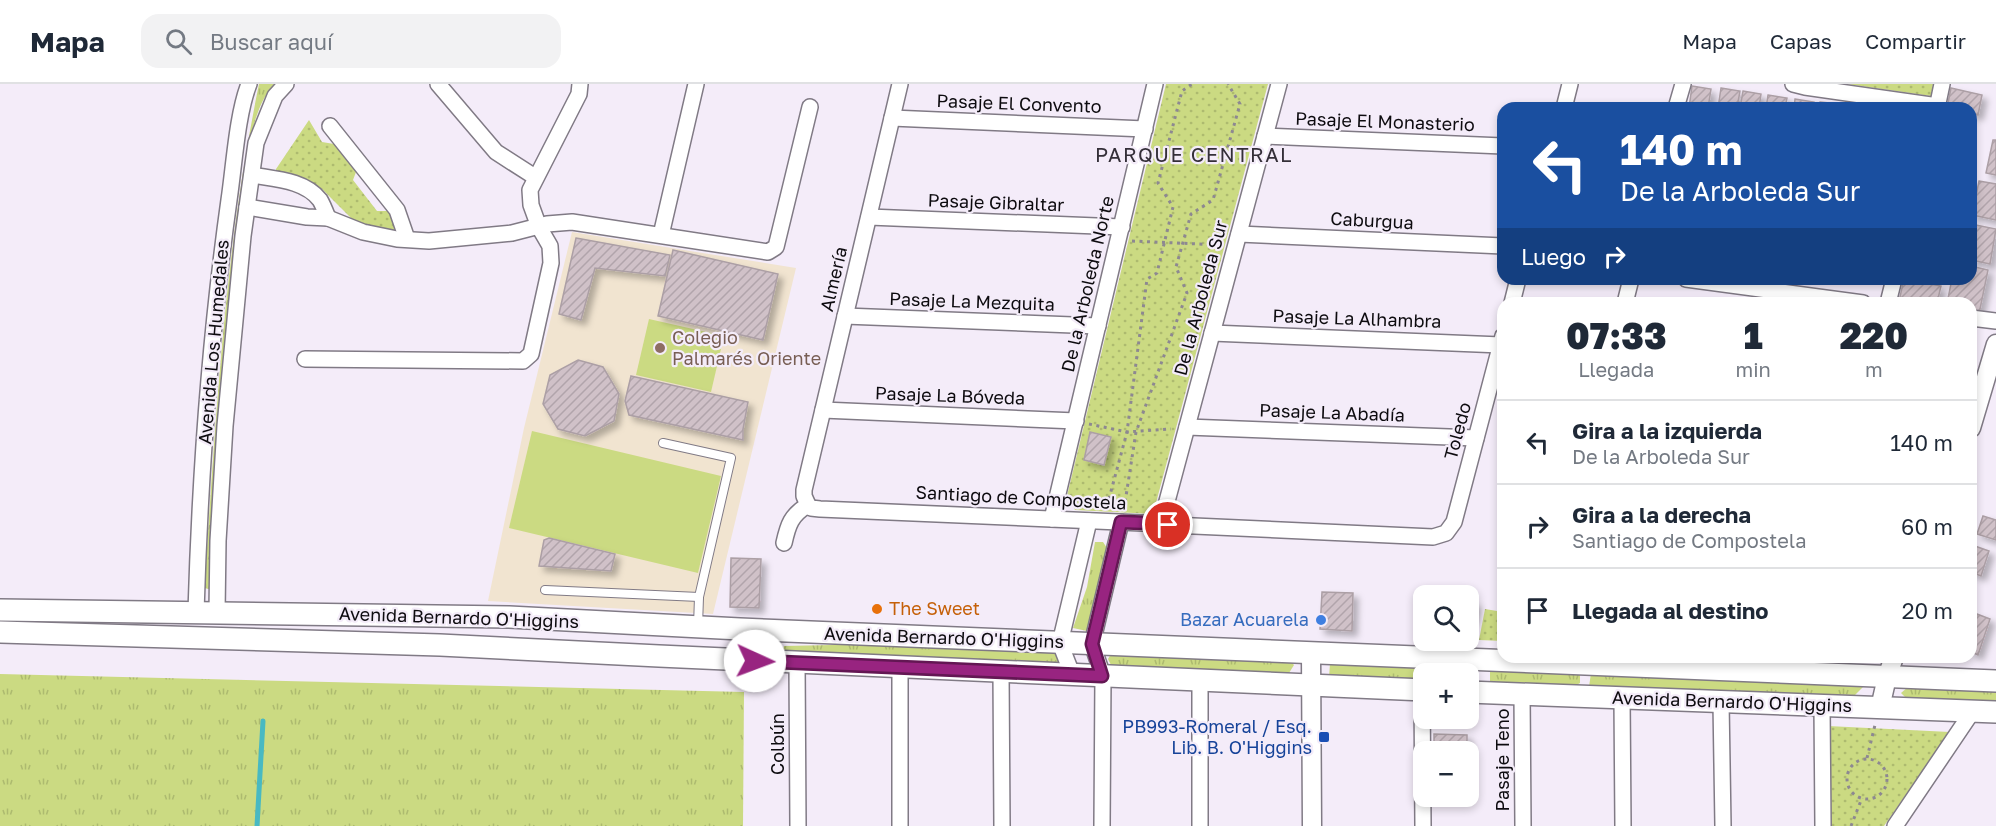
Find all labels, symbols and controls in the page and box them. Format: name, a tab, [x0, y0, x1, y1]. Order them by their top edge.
search box	[141, 14, 561, 68]
text: Mapa	[30, 25, 105, 58]
icon: search	[162, 25, 195, 58]
text: Buscar aquí	[210, 28, 333, 55]
text: Mapa	[1682, 28, 1737, 54]
text: Capas	[1770, 28, 1832, 54]
text: Compartir	[1865, 28, 1966, 54]
street label: Pasaje El Convento	[936, 89, 1102, 117]
street label: Pasaje El Monasterio	[1295, 107, 1475, 135]
text: 140 m	[1620, 124, 1742, 174]
icon: left	[1521, 126, 1599, 204]
district label: PARQUE CENTRAL	[1095, 142, 1293, 166]
text: De la Arboleda Sur	[1620, 175, 1860, 207]
street label: Pasaje Gibraltar	[927, 189, 1065, 215]
street label: De la Arboleda Norte	[1056, 194, 1118, 374]
street label: Caburgua	[1330, 207, 1414, 233]
street label: De la Arboleda Sur	[1169, 218, 1231, 378]
street label: Avenida Los Humedales	[193, 239, 233, 445]
icon: right	[1598, 240, 1631, 273]
text: Luego	[1521, 243, 1586, 270]
street label: Almería	[815, 244, 851, 313]
street label: Pasaje La Mezquita	[889, 287, 1055, 315]
street label: Pasaje La Alhambra	[1272, 304, 1442, 332]
text: 07:33	[1566, 314, 1667, 357]
text: 1	[1744, 314, 1763, 357]
text: 220	[1840, 314, 1908, 357]
place label: Colegio Palmarés Oriente	[672, 326, 821, 369]
marker: Colegio Palmarés Oriente	[653, 341, 667, 355]
text: Llegada	[1578, 357, 1654, 381]
text: min	[1735, 357, 1771, 381]
text: m	[1865, 357, 1883, 381]
street label: Pasaje La Bóveda	[875, 381, 1026, 409]
street label: Pasaje La Abadía	[1259, 398, 1405, 426]
street label: Toledo	[1439, 400, 1475, 462]
text: Gira a la izquierda	[1572, 417, 1762, 444]
icon: left	[1521, 426, 1554, 459]
text: 140 m	[1890, 429, 1953, 456]
text: De la Arboleda Sur	[1572, 444, 1750, 468]
street label: Santiago de Compostela	[915, 480, 1127, 514]
pin	[1142, 499, 1193, 550]
text: Gira a la derecha	[1572, 501, 1751, 528]
icon: arrive	[1151, 508, 1184, 541]
icon: right	[1521, 510, 1554, 543]
text: 60 m	[1901, 513, 1953, 540]
text: Santiago de Compostela	[1572, 528, 1807, 552]
map controls	[1413, 585, 1479, 807]
button: search	[1413, 585, 1479, 651]
icon: arrive	[1521, 594, 1554, 627]
place label: The Sweet	[889, 597, 980, 619]
text: Llegada al destino	[1572, 597, 1769, 624]
text: 20 m	[1902, 597, 1953, 624]
street label: Avenida Bernardo O'Higgins	[339, 602, 579, 632]
marker: The Sweet	[870, 602, 884, 616]
place label: Bazar Acuarela	[1180, 608, 1309, 630]
marker: Bazar Acuarela	[1314, 613, 1328, 627]
street label: Avenida Bernardo O'Higgins	[824, 622, 1064, 652]
position arrow	[723, 629, 787, 693]
button: +	[1413, 663, 1479, 729]
street label: Avenida Bernardo O'Higgins	[1612, 686, 1852, 716]
street label: Pasaje Teno	[1491, 708, 1513, 812]
street label: Colbún	[766, 713, 788, 775]
place label: PB993-Romeral / Esq. Lib. B. O'Higgins	[1122, 715, 1312, 758]
marker: PB993-Romeral / Esq. Lib. B. O'Higgins	[1317, 730, 1331, 744]
button: −	[1413, 741, 1479, 807]

